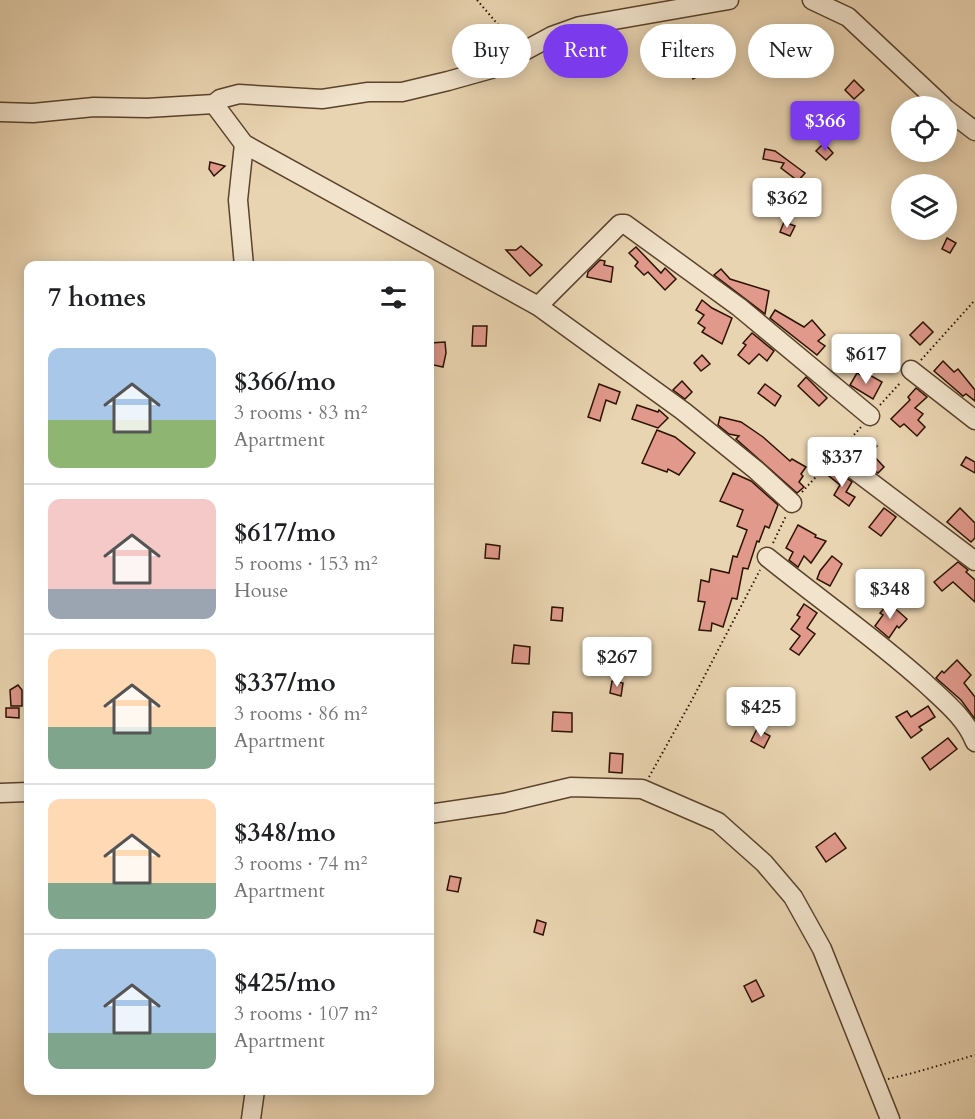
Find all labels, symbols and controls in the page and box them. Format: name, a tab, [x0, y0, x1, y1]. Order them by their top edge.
chip: Buy	[452, 24, 531, 78]
chip: Rent	[543, 24, 628, 78]
chip: Filters	[640, 24, 736, 78]
chip: New	[748, 24, 834, 78]
map controls	[891, 96, 957, 240]
button: locate	[891, 96, 957, 162]
pin: $366	[789, 101, 861, 152]
text: $366	[805, 107, 845, 134]
button: layers	[891, 174, 957, 240]
pin: $362	[751, 178, 823, 229]
text: $362	[767, 184, 807, 211]
text: 7 homes	[48, 280, 146, 315]
icon: filters	[377, 281, 410, 314]
pin: $617	[830, 334, 902, 385]
text: $617	[846, 340, 886, 367]
text: $366/mo	[234, 364, 336, 399]
icon: home	[96, 372, 168, 444]
text: 3 rooms · 83 m²	[234, 399, 367, 426]
text: Apartment	[234, 426, 325, 453]
pin: $337	[806, 437, 878, 488]
text: $337	[822, 443, 862, 470]
text: $617/mo	[234, 515, 336, 550]
icon: home	[96, 523, 168, 595]
text: 5 rooms · 153 m²	[234, 550, 378, 577]
pin: $348	[854, 569, 926, 620]
text: $348	[870, 575, 910, 602]
text: House	[234, 577, 288, 604]
pin: $267	[581, 637, 653, 688]
text: $267	[597, 643, 637, 670]
text: $337/mo	[234, 665, 336, 700]
icon: home	[96, 673, 168, 745]
pin: $425	[725, 687, 797, 738]
text: $425	[741, 693, 781, 720]
text: 3 rooms · 86 m²	[234, 700, 367, 727]
text: Apartment	[234, 727, 325, 754]
text: $348/mo	[234, 815, 336, 850]
icon: home	[96, 823, 168, 895]
text: 3 rooms · 74 m²	[234, 850, 367, 877]
text: Apartment	[234, 877, 325, 904]
text: $425/mo	[234, 965, 336, 1000]
icon: home	[96, 973, 168, 1045]
text: 3 rooms · 107 m²	[234, 1000, 378, 1027]
text: Apartment	[234, 1027, 325, 1054]

